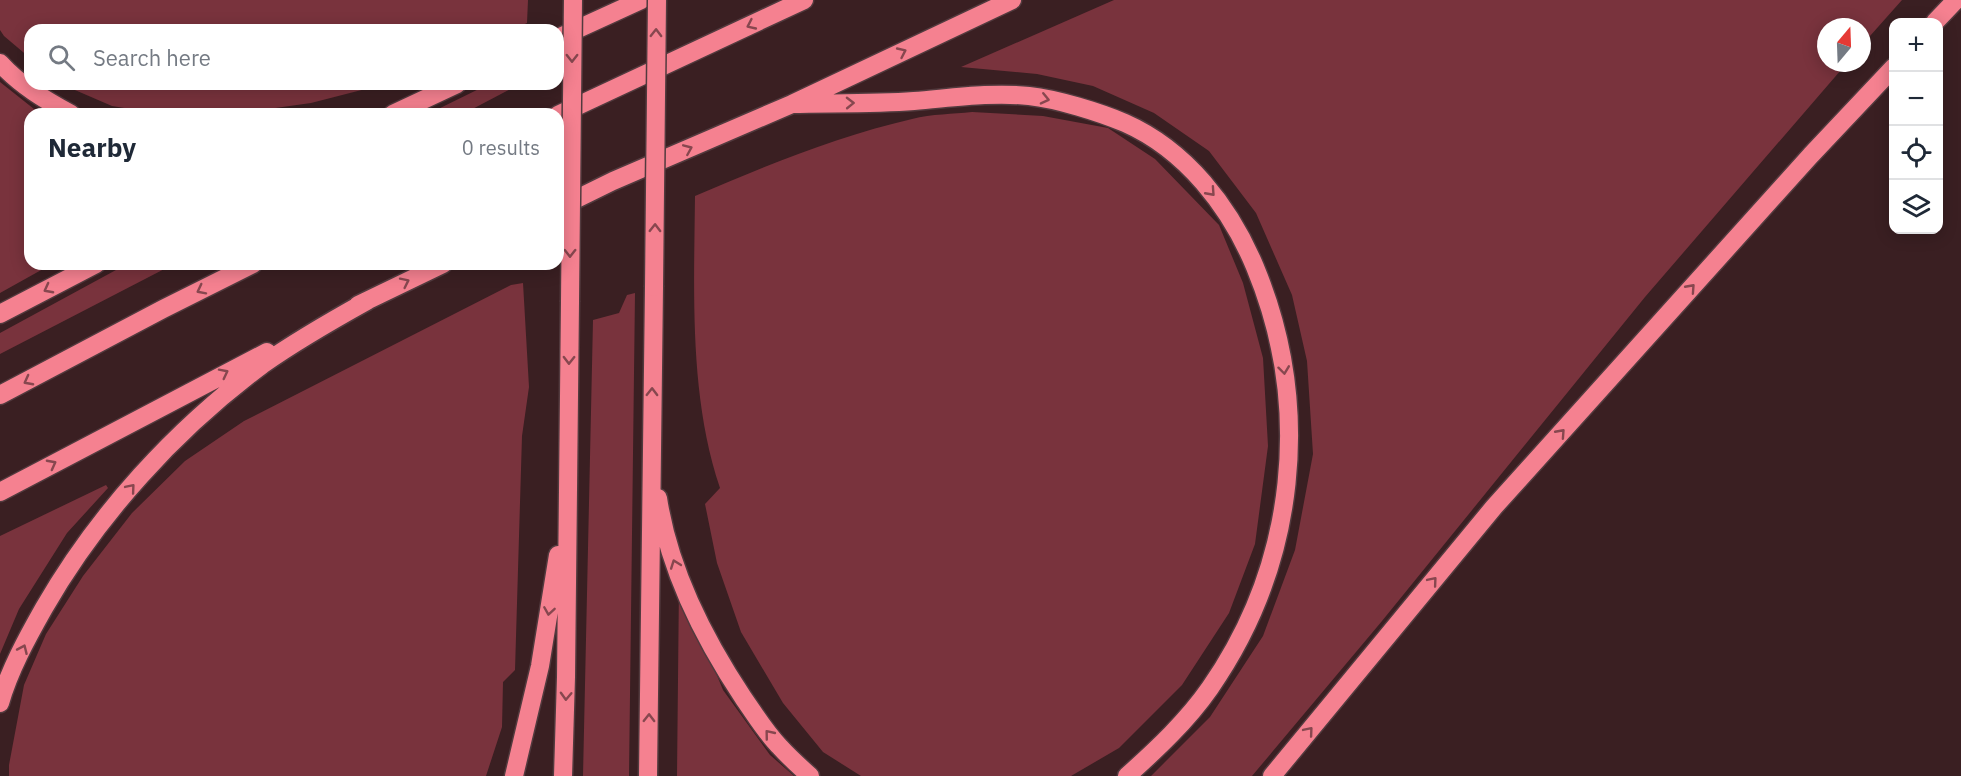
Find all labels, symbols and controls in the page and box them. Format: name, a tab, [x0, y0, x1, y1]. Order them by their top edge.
one-way arrow	[747, 17, 758, 29]
north arrow	[1817, 18, 1871, 72]
map controls	[1889, 18, 1943, 234]
button: +	[1889, 18, 1943, 72]
search box	[24, 24, 564, 90]
one-way arrow	[650, 29, 663, 38]
icon: search	[45, 41, 78, 74]
text: Search here	[93, 43, 211, 72]
one-way arrow	[895, 47, 906, 59]
one-way arrow	[566, 54, 578, 63]
button: −	[1889, 72, 1943, 126]
one-way arrow	[1040, 92, 1050, 105]
one-way arrow	[846, 96, 855, 109]
button: locate	[1889, 126, 1943, 180]
text: Nearby	[48, 130, 136, 164]
text: 0 results	[462, 134, 540, 161]
one-way arrow	[681, 144, 692, 156]
button: layers	[1889, 180, 1943, 234]
one-way arrow	[1204, 185, 1215, 195]
one-way arrow	[649, 224, 661, 233]
one-way arrow	[564, 249, 577, 258]
one-way arrow	[399, 278, 410, 290]
one-way arrow	[44, 282, 54, 293]
one-way arrow	[196, 283, 207, 294]
one-way arrow	[1684, 284, 1695, 295]
one-way arrow	[563, 356, 575, 365]
one-way arrow	[1277, 365, 1290, 375]
one-way arrow	[218, 369, 229, 381]
one-way arrow	[23, 373, 34, 385]
one-way arrow	[646, 388, 659, 397]
one-way arrow	[1554, 429, 1565, 440]
one-way arrow	[45, 460, 56, 471]
one-way arrow	[124, 484, 135, 495]
one-way arrow	[670, 560, 683, 570]
one-way arrow	[1426, 576, 1437, 587]
one-way arrow	[544, 606, 556, 616]
one-way arrow	[15, 645, 27, 656]
one-way arrow	[559, 692, 572, 701]
one-way arrow	[642, 713, 655, 722]
one-way arrow	[1302, 727, 1313, 738]
one-way arrow	[766, 730, 777, 741]

